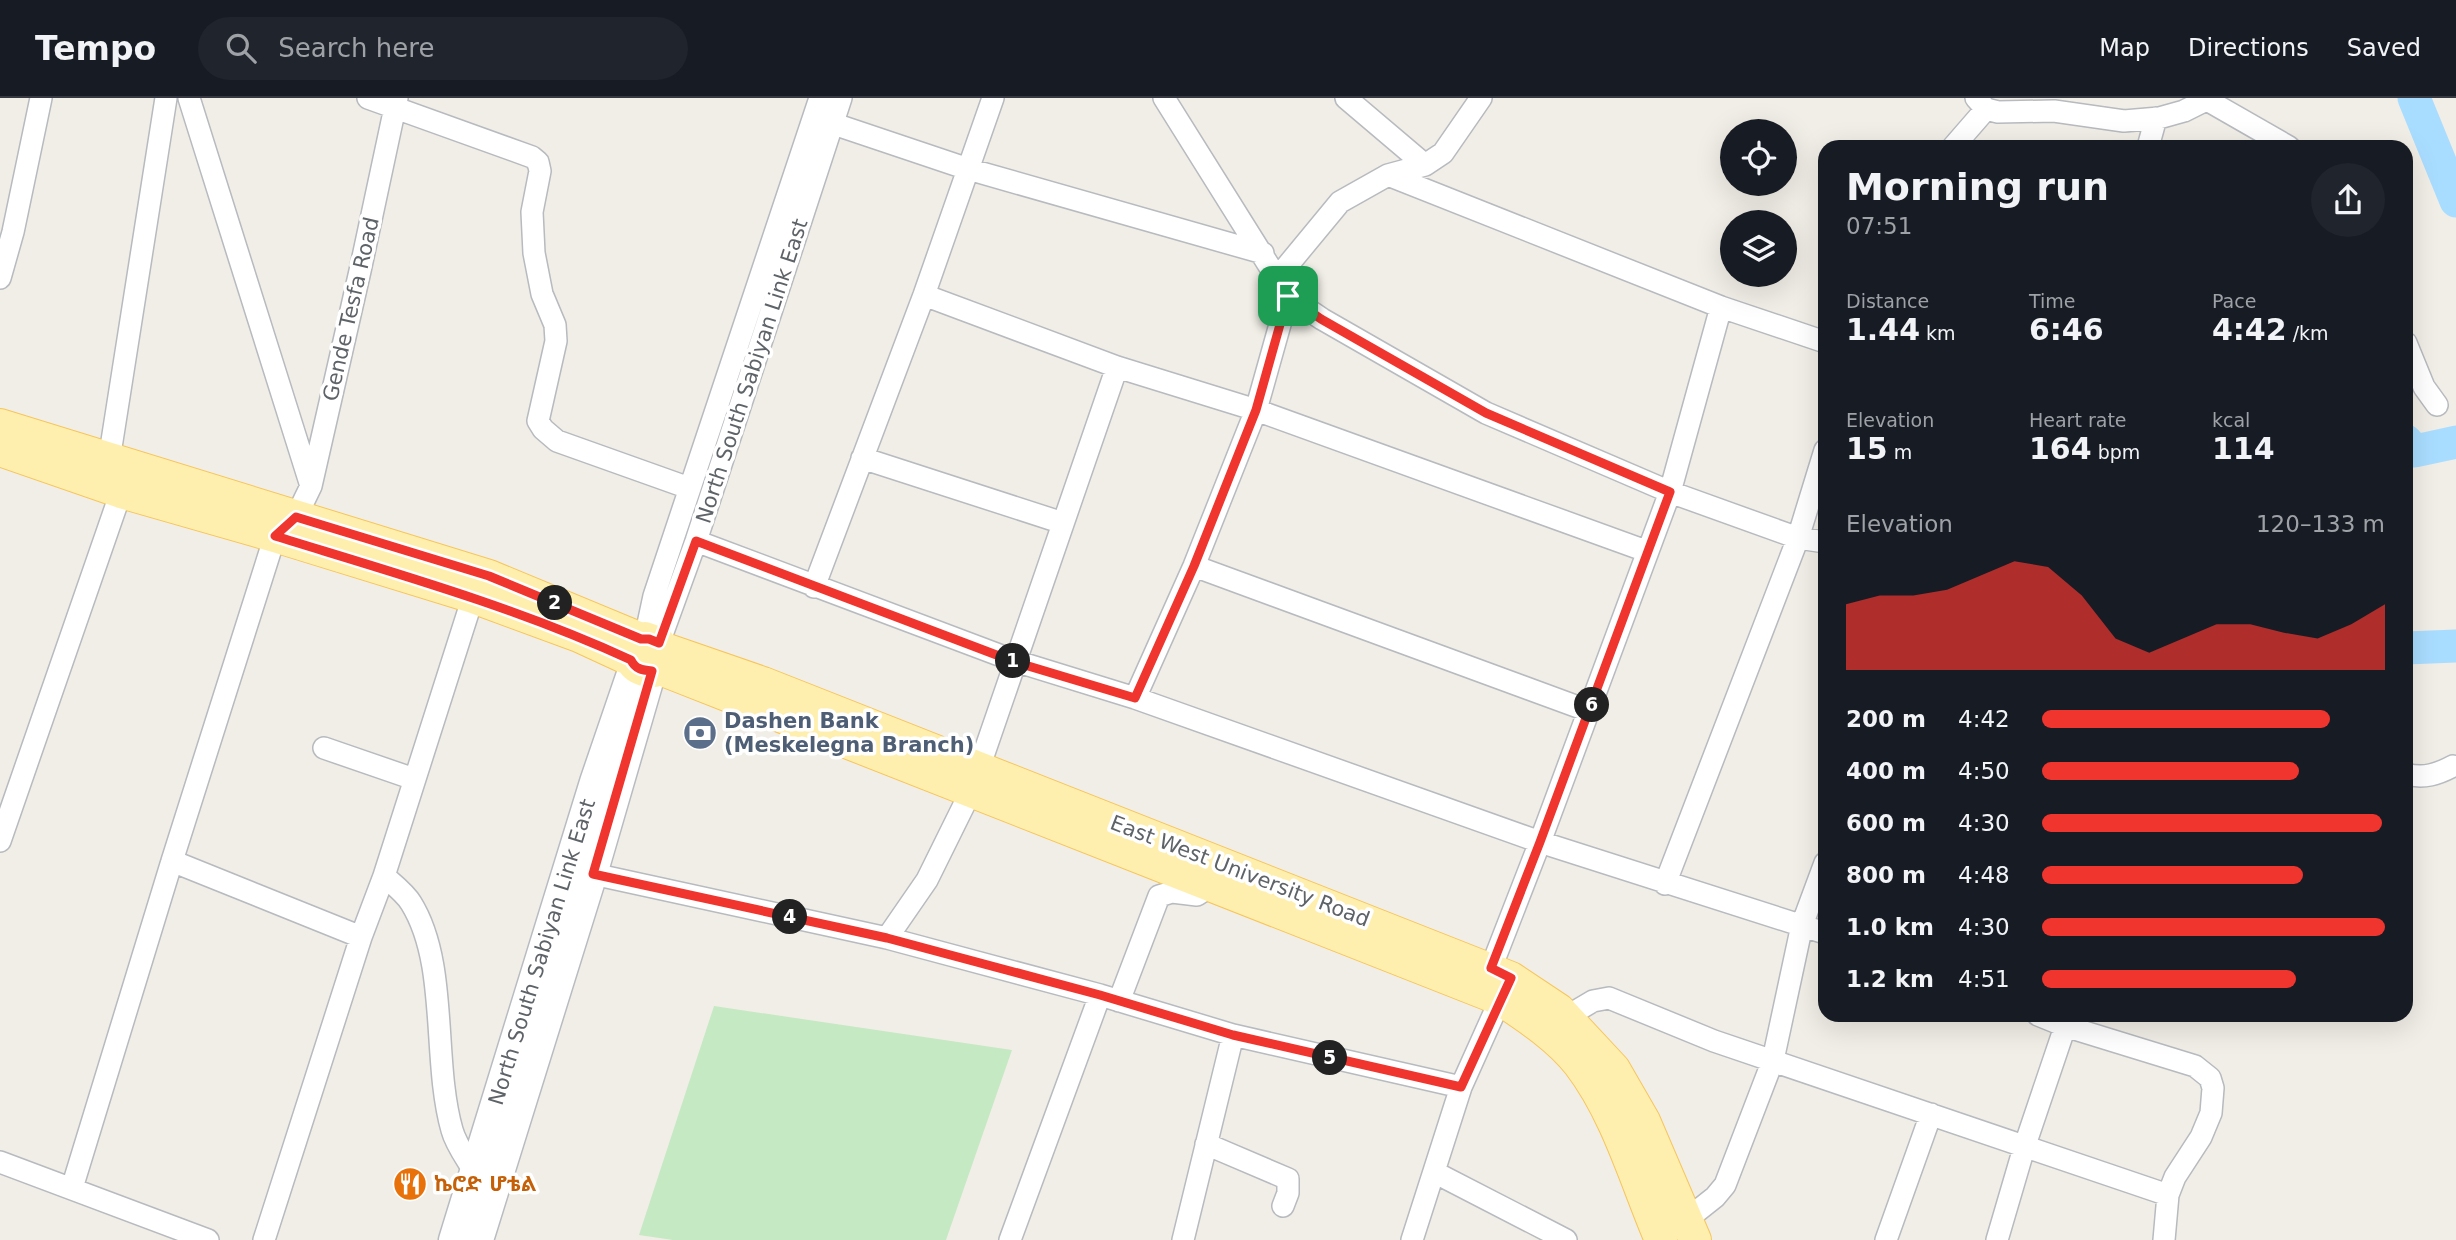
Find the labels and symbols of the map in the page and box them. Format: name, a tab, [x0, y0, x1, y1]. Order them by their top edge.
street label: Gende Tesfa Road	[318, 215, 384, 403]
street label: North South Sabiyan Link East	[691, 216, 813, 526]
pin	[1258, 266, 1318, 326]
pin: 2	[538, 586, 572, 620]
pin: 1	[996, 644, 1030, 678]
pin: 6	[1574, 688, 1610, 722]
place label: Dashen Bank (Meskelegna Branch)	[724, 709, 974, 757]
bank icon: Dashen Bank (Meskelegna Branch)	[681, 714, 719, 752]
street label: North South Sabiyan Link East	[484, 796, 600, 1108]
street label: East West University Road	[1107, 810, 1373, 932]
pin: 4	[772, 900, 808, 934]
pin: 5	[1312, 1040, 1348, 1076]
restaurant icon: ኬሮድ ሆቴል	[391, 1165, 429, 1203]
place label: ኬሮድ ሆቴል	[434, 1172, 537, 1196]

